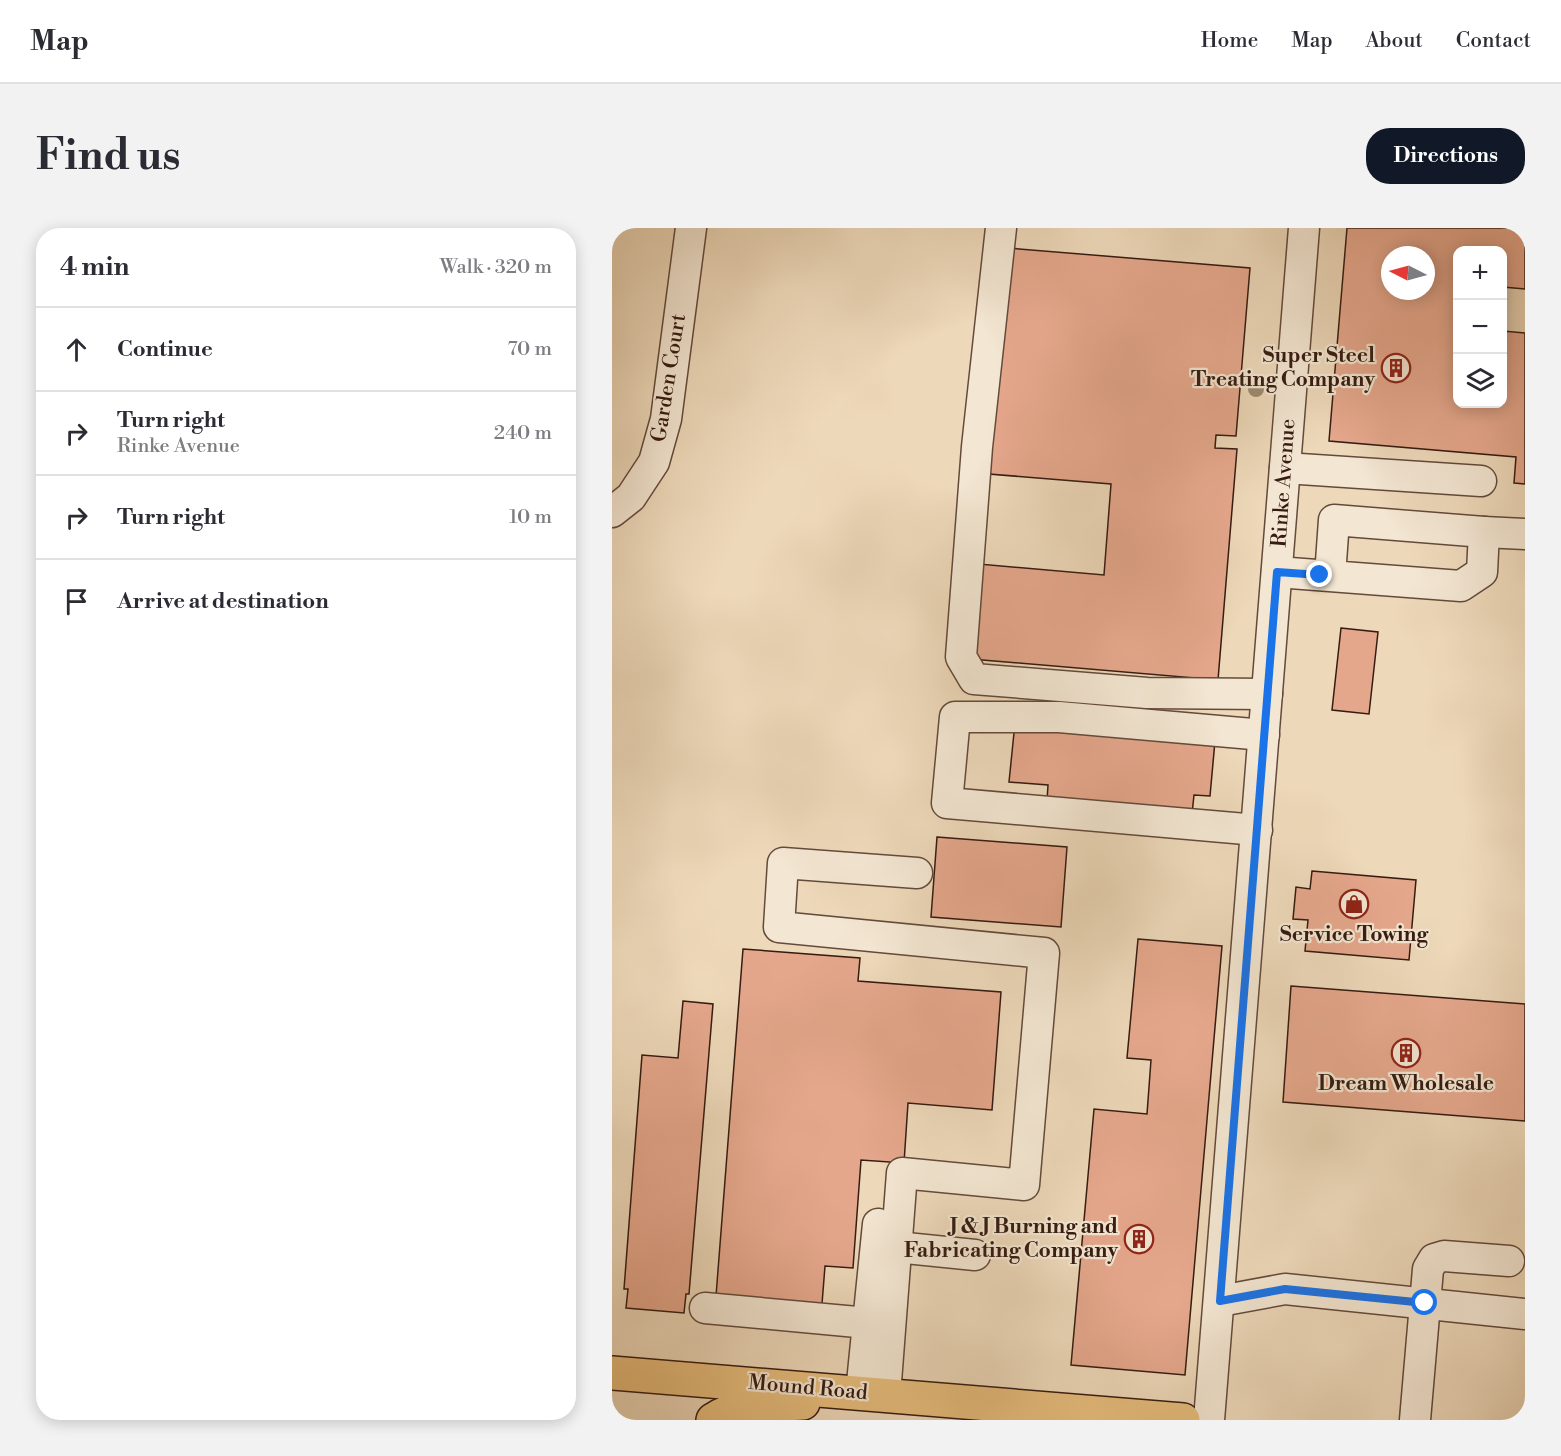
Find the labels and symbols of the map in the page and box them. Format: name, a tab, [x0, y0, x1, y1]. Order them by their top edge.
north arrow	[1381, 246, 1435, 300]
street label: Garden Court	[646, 311, 692, 444]
place label: Super Steel Treating Company	[1191, 343, 1375, 393]
building icon: Super Steel Treating Company	[1380, 352, 1412, 384]
street label: Rinke Avenue	[1267, 418, 1301, 548]
route end	[1306, 561, 1332, 587]
shop icon: Service Towing	[1338, 888, 1370, 920]
place label: Service Towing	[1280, 922, 1429, 948]
building icon: Dream Wholesale	[1390, 1037, 1422, 1069]
place label: Dream Wholesale	[1318, 1071, 1494, 1097]
place label: J & J Burning and Fabricating Company	[904, 1214, 1118, 1264]
building icon: J & J Burning and Fabricating Company	[1123, 1223, 1155, 1255]
route start	[1411, 1289, 1437, 1315]
street label: Mound Road	[747, 1370, 869, 1406]

